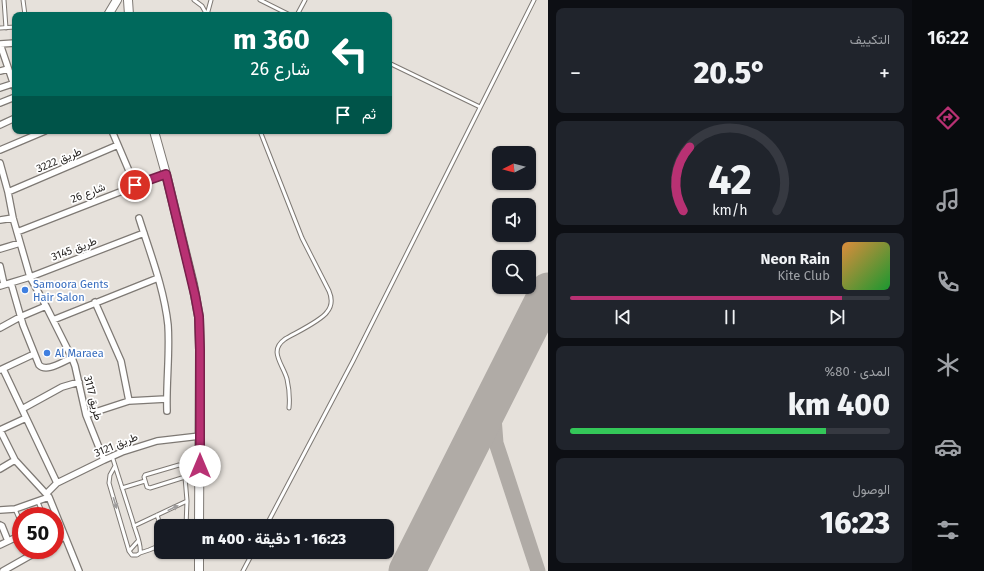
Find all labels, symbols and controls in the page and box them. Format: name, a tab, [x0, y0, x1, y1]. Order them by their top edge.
text: 360 m	[233, 23, 310, 56]
text: 16:22	[927, 27, 969, 49]
icon: left	[324, 28, 376, 80]
text: التكييف	[850, 32, 890, 47]
text: 20.5°	[694, 55, 766, 91]
text: شارع 26	[251, 58, 310, 80]
text: −	[570, 60, 581, 87]
text: +	[879, 60, 890, 87]
icon: arrive	[332, 104, 354, 126]
icon: directions	[934, 104, 962, 132]
text: ثم	[362, 105, 376, 123]
street label: طريق 3222	[34, 145, 84, 175]
north arrow	[492, 146, 536, 190]
map controls	[492, 146, 536, 294]
text: 42	[708, 155, 752, 205]
pin	[118, 168, 152, 202]
icon: arrive	[124, 174, 146, 196]
street label: شارع 26	[69, 180, 108, 207]
icon: music	[934, 186, 962, 214]
button: sound	[492, 198, 536, 242]
text: km/h	[712, 201, 748, 218]
street label: طريق 3145	[50, 234, 98, 264]
button: search	[492, 250, 536, 294]
text: Neon Rain	[761, 250, 830, 268]
text: Kite Club	[777, 268, 830, 283]
icon: phone	[934, 268, 962, 296]
place label: Samoora Gents Hair Salon	[33, 278, 109, 304]
marker: Samoora Gents Hair Salon	[20, 285, 30, 295]
icon: previous	[612, 306, 634, 328]
icon: pause	[719, 306, 741, 328]
icon: next	[826, 306, 848, 328]
place label: Al Maraea	[55, 347, 104, 360]
marker: Al Maraea	[42, 348, 52, 358]
icon: climate	[934, 351, 962, 379]
text: المدى · 80%	[825, 364, 890, 379]
street label: طريق 3117	[81, 374, 105, 422]
text: 400 km	[788, 387, 890, 423]
street label: طريق 3121	[92, 430, 140, 460]
icon: car	[934, 433, 962, 461]
position arrow	[179, 445, 221, 487]
text: الوصول	[852, 482, 890, 497]
one-way arrow	[112, 497, 118, 509]
one-way arrow	[167, 505, 179, 511]
text: 16:23	[820, 505, 890, 541]
speed limit sign: 50	[12, 507, 64, 559]
icon: filters	[934, 516, 962, 544]
text: 16:23 · 1 دقيقة · 400 m	[202, 530, 346, 548]

